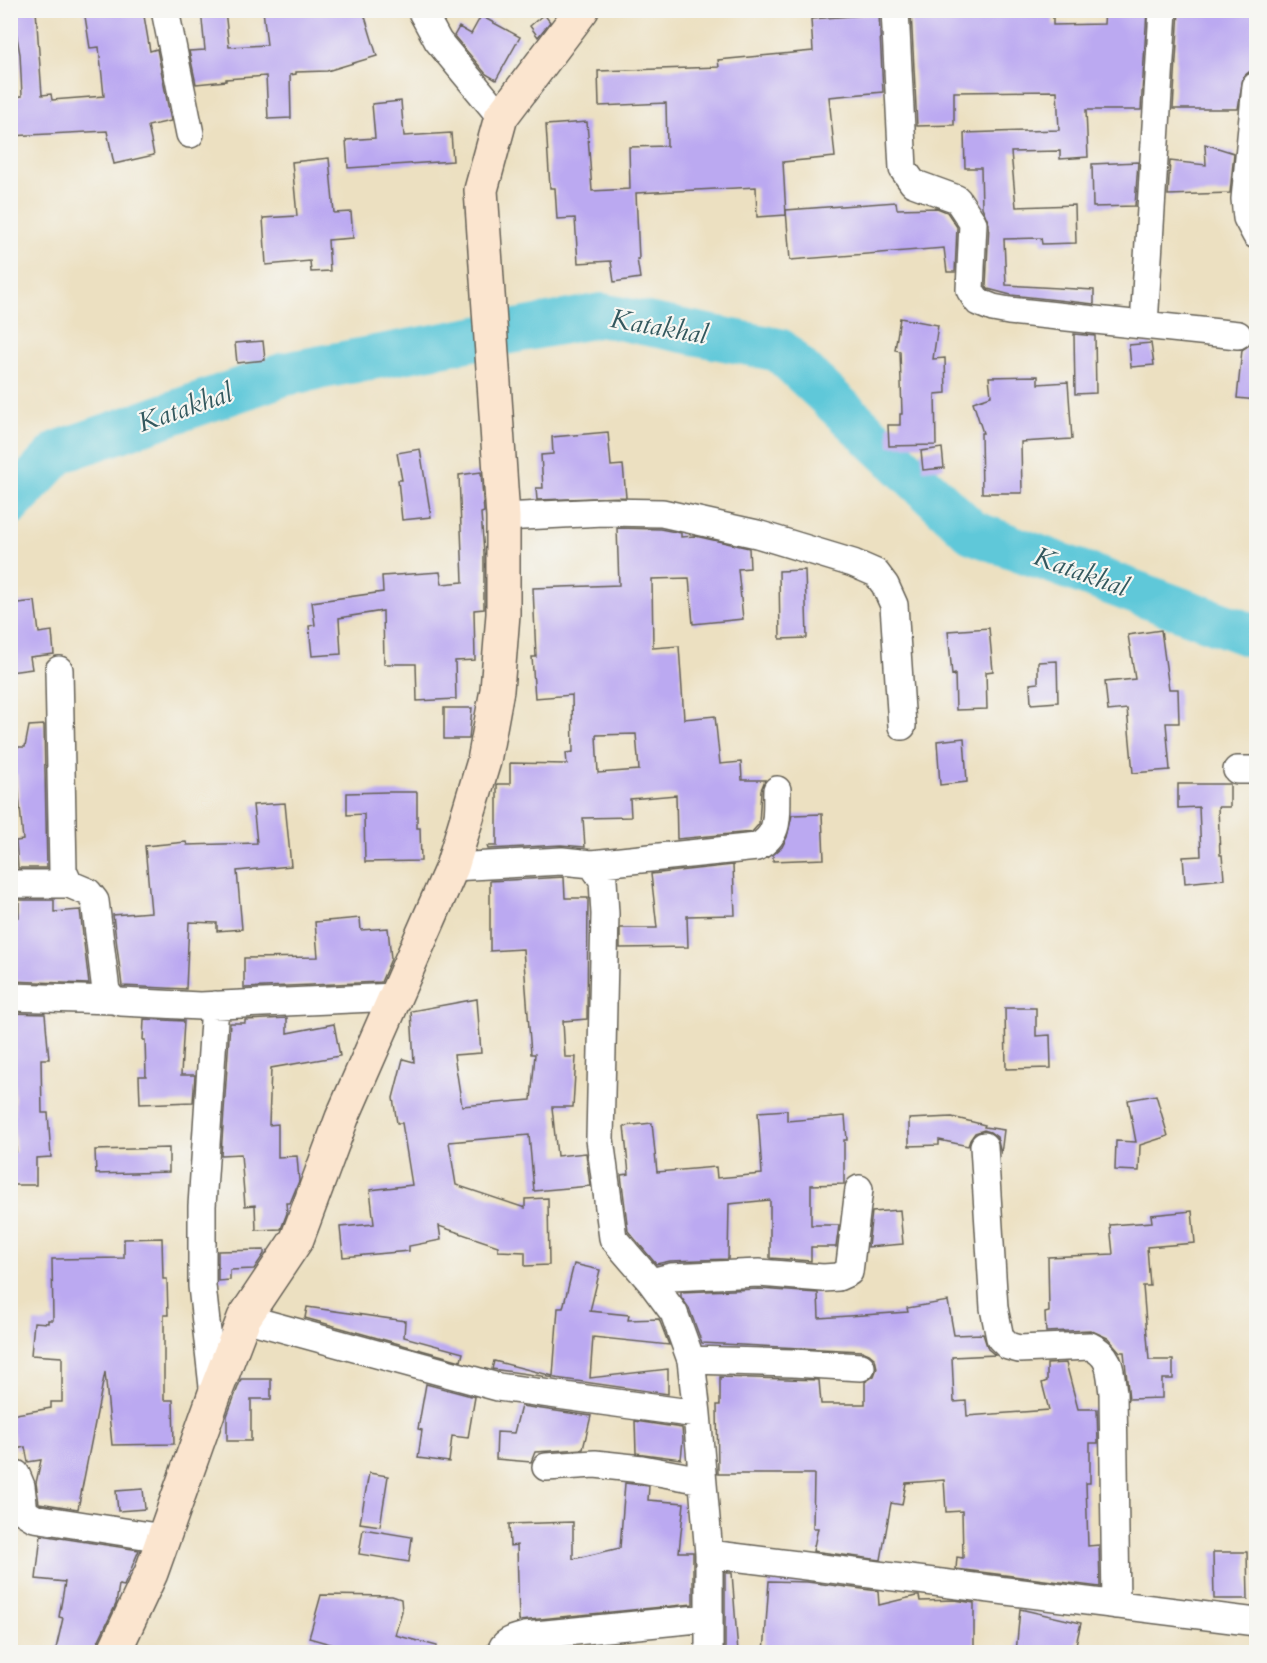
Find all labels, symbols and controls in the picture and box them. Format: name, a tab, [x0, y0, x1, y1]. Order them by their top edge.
water label: Katakhal	[607, 300, 711, 354]
water label: Katakhal	[133, 374, 238, 441]
water label: Katakhal	[1029, 538, 1134, 606]

